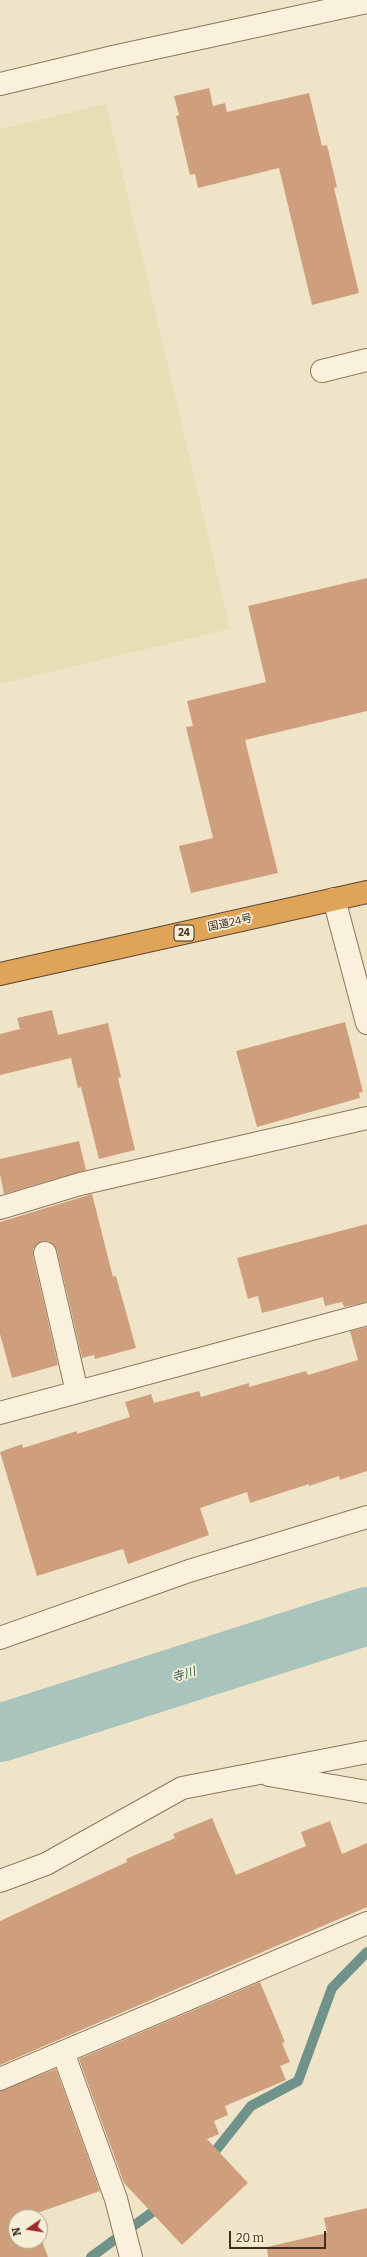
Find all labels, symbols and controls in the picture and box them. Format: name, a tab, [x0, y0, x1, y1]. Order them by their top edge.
street label: 国道24号	[206, 912, 254, 934]
road number: 24	[174, 925, 194, 941]
water label: 寺川	[170, 1664, 198, 1686]
north arrow	[8, 2209, 48, 2249]
scale bar	[231, 2223, 328, 2249]
text: N	[10, 2226, 24, 2237]
text: 20 m	[236, 2231, 264, 2245]

